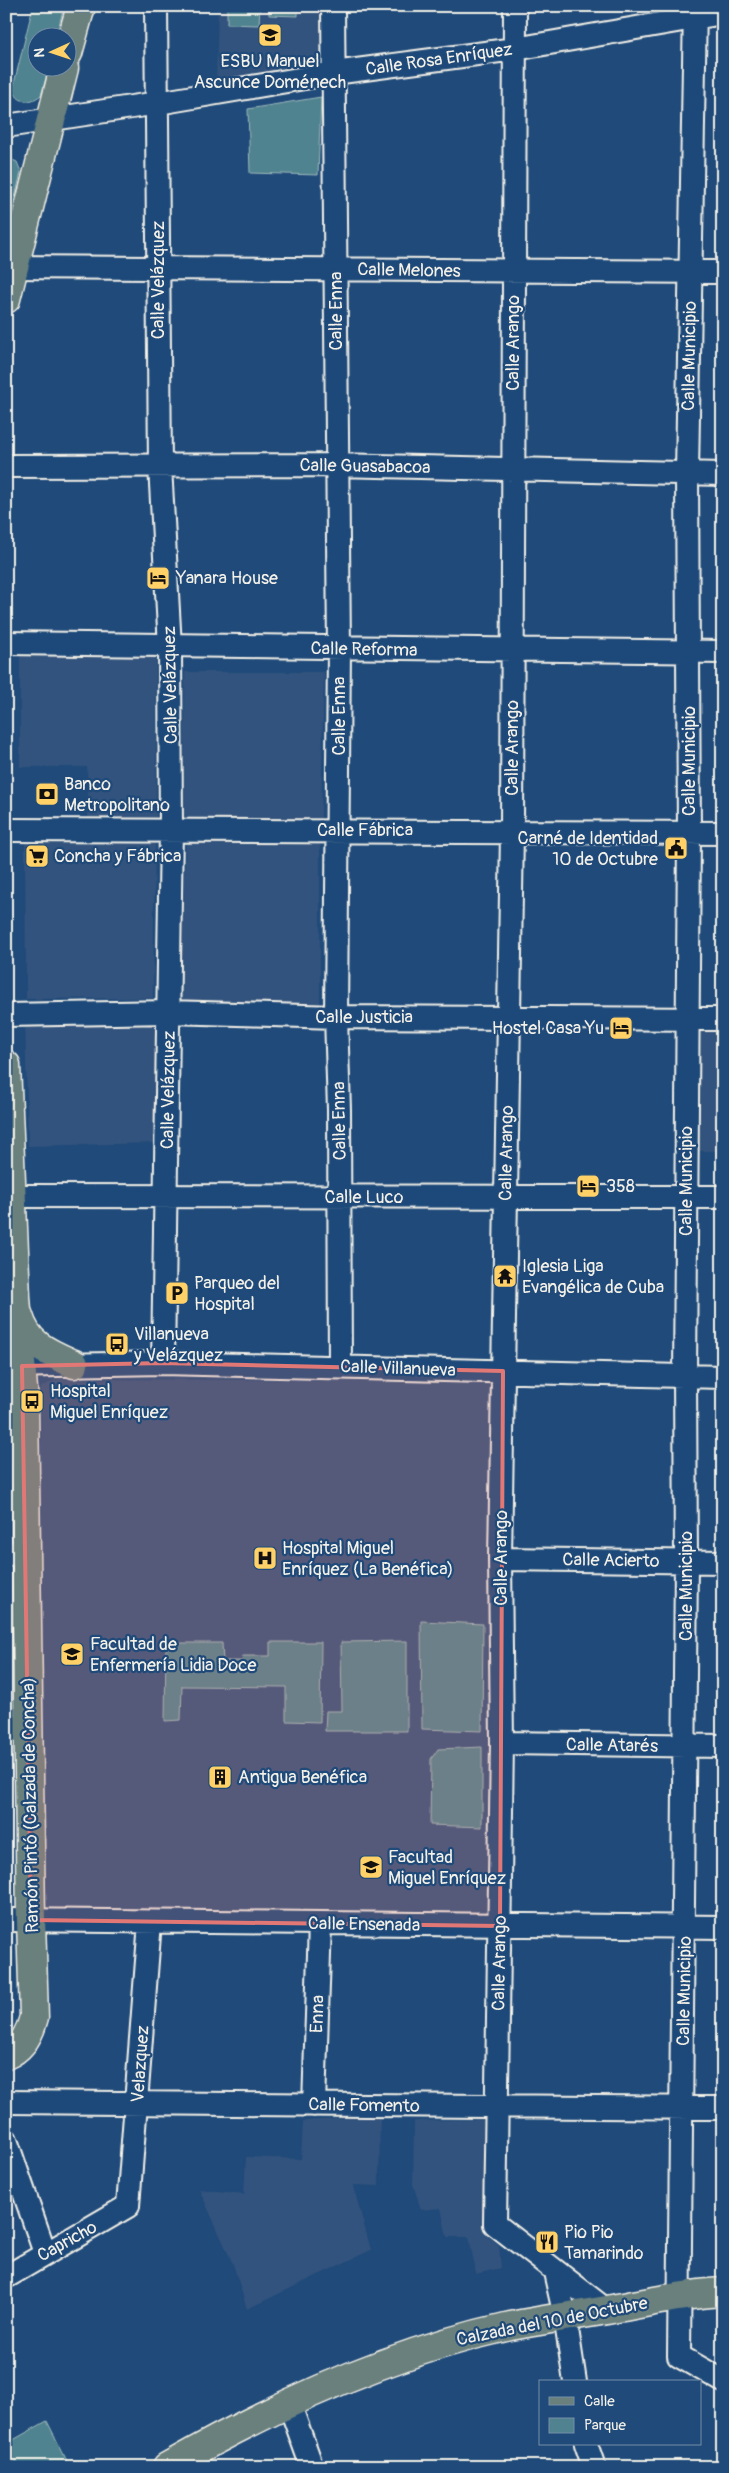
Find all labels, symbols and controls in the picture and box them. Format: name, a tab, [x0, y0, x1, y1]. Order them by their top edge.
school or university icon: ESBU Manuel Ascunce Doménech	[257, 22, 283, 48]
north arrow	[28, 28, 78, 78]
street label: Calle Rosa Enríquez	[364, 38, 514, 81]
text: N	[31, 47, 48, 58]
place label: ESBU Manuel Ascunce Doménech	[194, 50, 346, 94]
street label: Calle Velázquez	[147, 221, 170, 339]
street label: Calle Melones	[357, 258, 461, 283]
street label: Calle Enna	[325, 272, 348, 350]
street label: Calle Arango	[502, 295, 525, 391]
street label: Calle Municipio	[677, 301, 702, 411]
street label: Calle Guasabacoa	[299, 454, 431, 479]
hotel icon: Yanara House	[145, 565, 171, 591]
place label: Yanara House	[175, 567, 278, 590]
street label: Calle Velázquez	[158, 626, 183, 744]
street label: Calle Reforma	[310, 637, 418, 662]
street label: Calle Enna	[328, 677, 351, 755]
street label: Calle Arango	[501, 700, 524, 796]
street label: Calle Municipio	[678, 706, 701, 816]
place label: Banco Metropolitano	[64, 773, 170, 817]
bank icon: Banco Metropolitano	[34, 781, 60, 807]
street label: Calle Fábrica	[317, 819, 413, 842]
place label: Carné de Identidad 10 de Octubre	[518, 827, 658, 871]
public building icon: Carné de Identidad 10 de Octubre	[663, 835, 689, 861]
supermarket icon: Concha y Fábrica	[24, 843, 50, 869]
place label: Concha y Fábrica	[54, 845, 181, 868]
street label: Calle Justicia	[315, 1006, 413, 1029]
hotel icon: Hostel Casa Yu	[608, 1015, 634, 1041]
place label: Hostel Casa Yu	[492, 1017, 604, 1040]
street label: Calle Velázquez	[156, 1031, 181, 1149]
street label: Calle Enna	[327, 1081, 352, 1161]
street label: Calle Arango	[494, 1105, 519, 1201]
street label: Calle Municipio	[675, 1126, 698, 1236]
hotel icon: 358	[575, 1173, 601, 1199]
place label: 358	[606, 1175, 635, 1198]
street label: Calle Luco	[325, 1186, 404, 1209]
place label: Iglesia Liga Evangélica de Cuba	[522, 1255, 664, 1299]
temple icon: Iglesia Liga Evangélica de Cuba	[492, 1263, 518, 1289]
place label: Parqueo del Hospital	[194, 1272, 280, 1316]
parking icon: Parqueo del Hospital	[164, 1280, 190, 1306]
place label: Villanueva y Velázquez	[133, 1323, 223, 1367]
bus stop icon: Villanueva y Velázquez	[104, 1331, 130, 1357]
street label: Calle Villanueva	[340, 1355, 456, 1382]
place label: Hospital Miguel Enríquez	[50, 1380, 168, 1424]
bus stop icon: Hospital Miguel Enríquez	[19, 1388, 45, 1414]
street label: Calle Arango	[490, 1510, 513, 1606]
street label: Calle Municipio	[675, 1531, 698, 1641]
place label: Hospital Miguel Enríquez (La Benéfica)	[282, 1537, 454, 1581]
hospital icon: Hospital Miguel Enríquez (La Benéfica)	[252, 1545, 278, 1571]
street label: Calle Acierto	[562, 1548, 660, 1573]
place label: Facultad de Enfermería Lidia Doce	[90, 1633, 256, 1677]
school or university icon: Facultad de Enfermería Lidia Doce	[59, 1641, 85, 1667]
street label: Ramón Pintó (Calzada de Concha)	[17, 1677, 44, 1933]
street label: Calle Atarés	[566, 1733, 658, 1758]
building icon: Antigua Benéfica	[207, 1764, 233, 1790]
place label: Antigua Benéfica	[238, 1766, 367, 1789]
place label: Facultad Miguel Enríquez	[388, 1846, 506, 1890]
school or university icon: Facultad Miguel Enríquez	[358, 1854, 384, 1880]
street label: Calle Ensenada	[308, 1912, 420, 1937]
street label: Calle Arango	[487, 1915, 512, 2011]
street label: Calle Municipio	[672, 1936, 697, 2046]
street label: Enna	[305, 1995, 330, 2033]
street label: Velazquez	[126, 2025, 155, 2103]
street label: Calle Fomento	[308, 2093, 420, 2118]
street label: Capricho	[33, 2215, 101, 2267]
place label: Pio Pio Tamarindo	[564, 2221, 644, 2265]
restaurant icon: Pio Pio Tamarindo	[534, 2229, 560, 2255]
street label: Calzada del 10 de Octubre	[455, 2292, 650, 2351]
legend	[539, 2380, 702, 2446]
text: Calle	[584, 2392, 615, 2411]
text: Parque	[584, 2416, 627, 2435]

